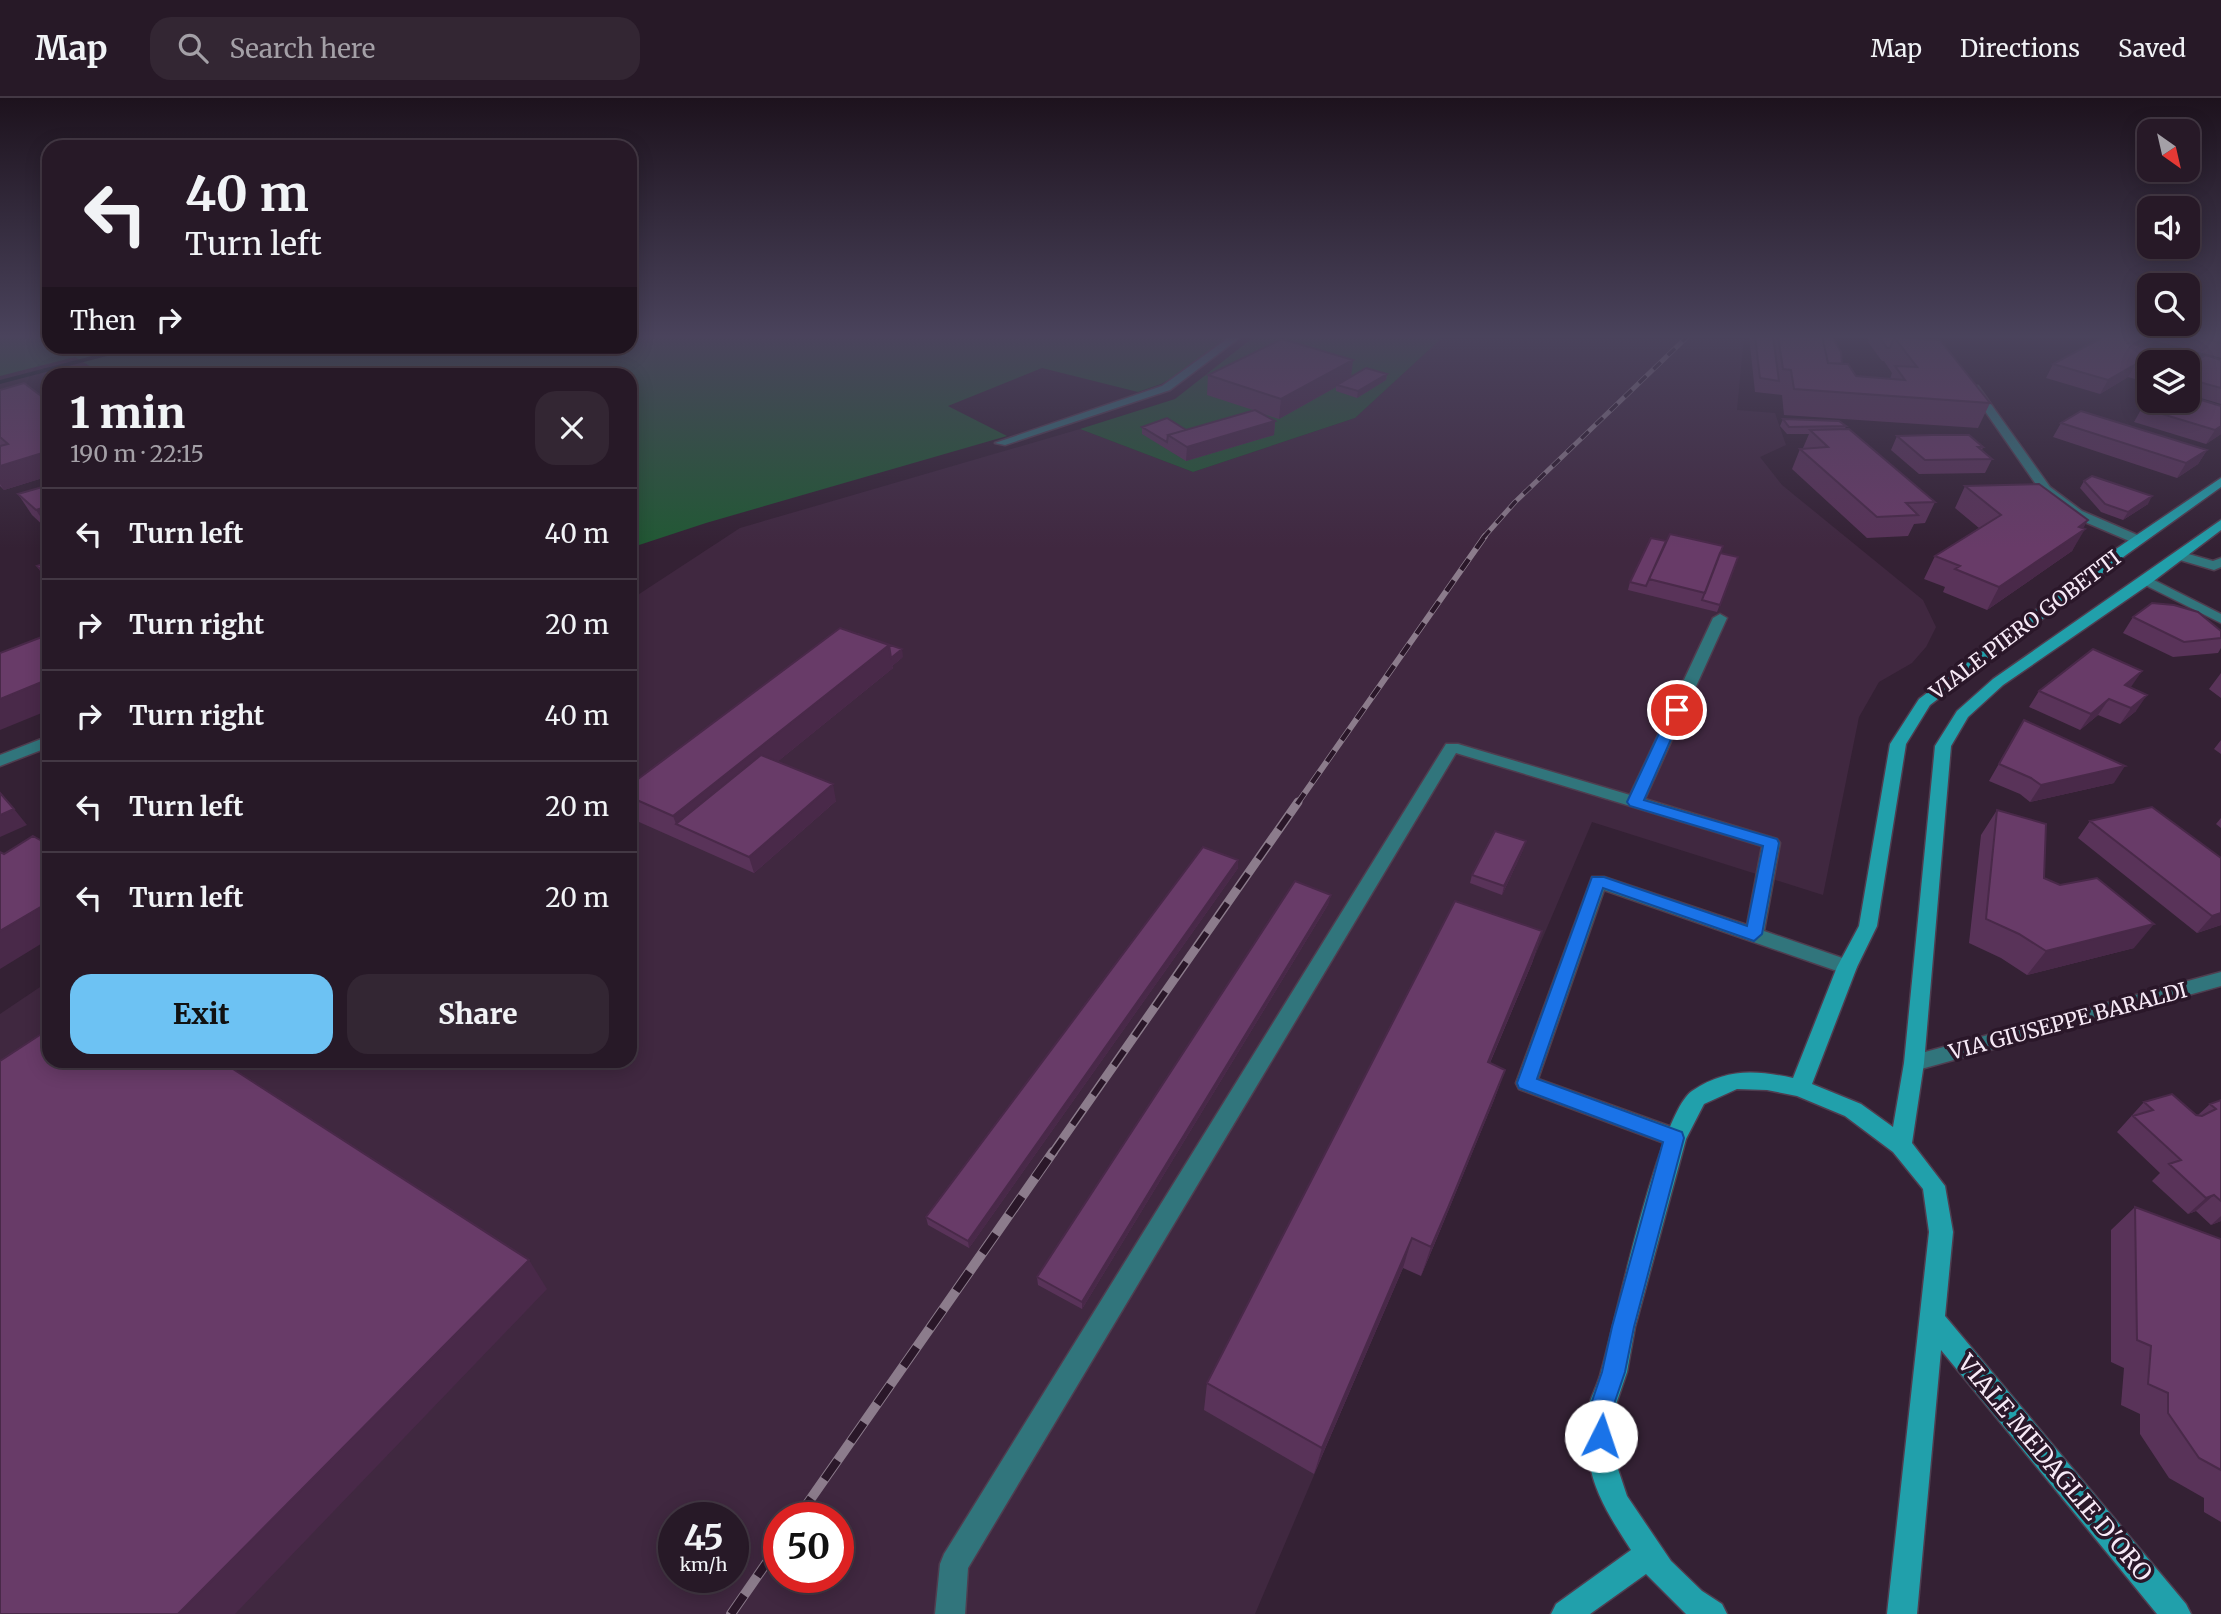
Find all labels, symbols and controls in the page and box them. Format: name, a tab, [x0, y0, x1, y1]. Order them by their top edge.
search box	[150, 17, 640, 80]
text: Map	[35, 28, 108, 69]
icon: search	[174, 29, 212, 67]
text: Search here	[230, 32, 375, 65]
text: Map	[1871, 33, 1922, 64]
text: Directions	[1960, 33, 2080, 64]
text: Saved	[2118, 33, 2186, 64]
north arrow	[2137, 119, 2200, 182]
map controls	[2137, 119, 2200, 413]
text: 40 m	[185, 163, 309, 224]
icon: left	[70, 168, 161, 259]
button: sound	[2137, 196, 2200, 259]
text: Turn left	[185, 224, 322, 264]
button: search	[2137, 273, 2200, 336]
icon: right	[150, 301, 188, 339]
text: Then	[70, 304, 136, 337]
button: layers	[2137, 350, 2200, 413]
text: 1 min	[70, 387, 185, 439]
button: close	[535, 391, 609, 465]
text: 190 m · 22:15	[70, 439, 204, 468]
icon: left	[70, 515, 108, 553]
text: Turn left	[129, 517, 243, 550]
text: 40 m	[545, 517, 609, 550]
street label: VIALE PIERO GOBETTI	[1923, 544, 2126, 706]
icon: right	[70, 606, 108, 644]
text: Turn right	[129, 608, 264, 641]
text: 20 m	[545, 608, 609, 641]
pin	[1647, 680, 1707, 740]
icon: arrive	[1658, 691, 1696, 729]
icon: right	[70, 697, 108, 735]
text: Turn right	[129, 699, 264, 732]
text: 40 m	[545, 699, 609, 732]
icon: left	[70, 788, 108, 826]
text: Turn left	[129, 790, 243, 823]
text: 20 m	[545, 790, 609, 823]
icon: left	[70, 879, 108, 917]
text: Turn left	[129, 881, 243, 914]
text: 20 m	[545, 881, 609, 914]
button: Exit	[70, 974, 333, 1054]
button: Share	[347, 974, 609, 1054]
street label: VIA GIUSEPPE BARALDI	[1945, 976, 2190, 1066]
street label: VIALE MEDAGLIE D'ORO	[1950, 1347, 2159, 1588]
position arrow	[1564, 1399, 1638, 1473]
speed limit sign: 50	[763, 1502, 854, 1593]
text: 45	[683, 1516, 724, 1560]
text: km/h	[680, 1553, 727, 1576]

